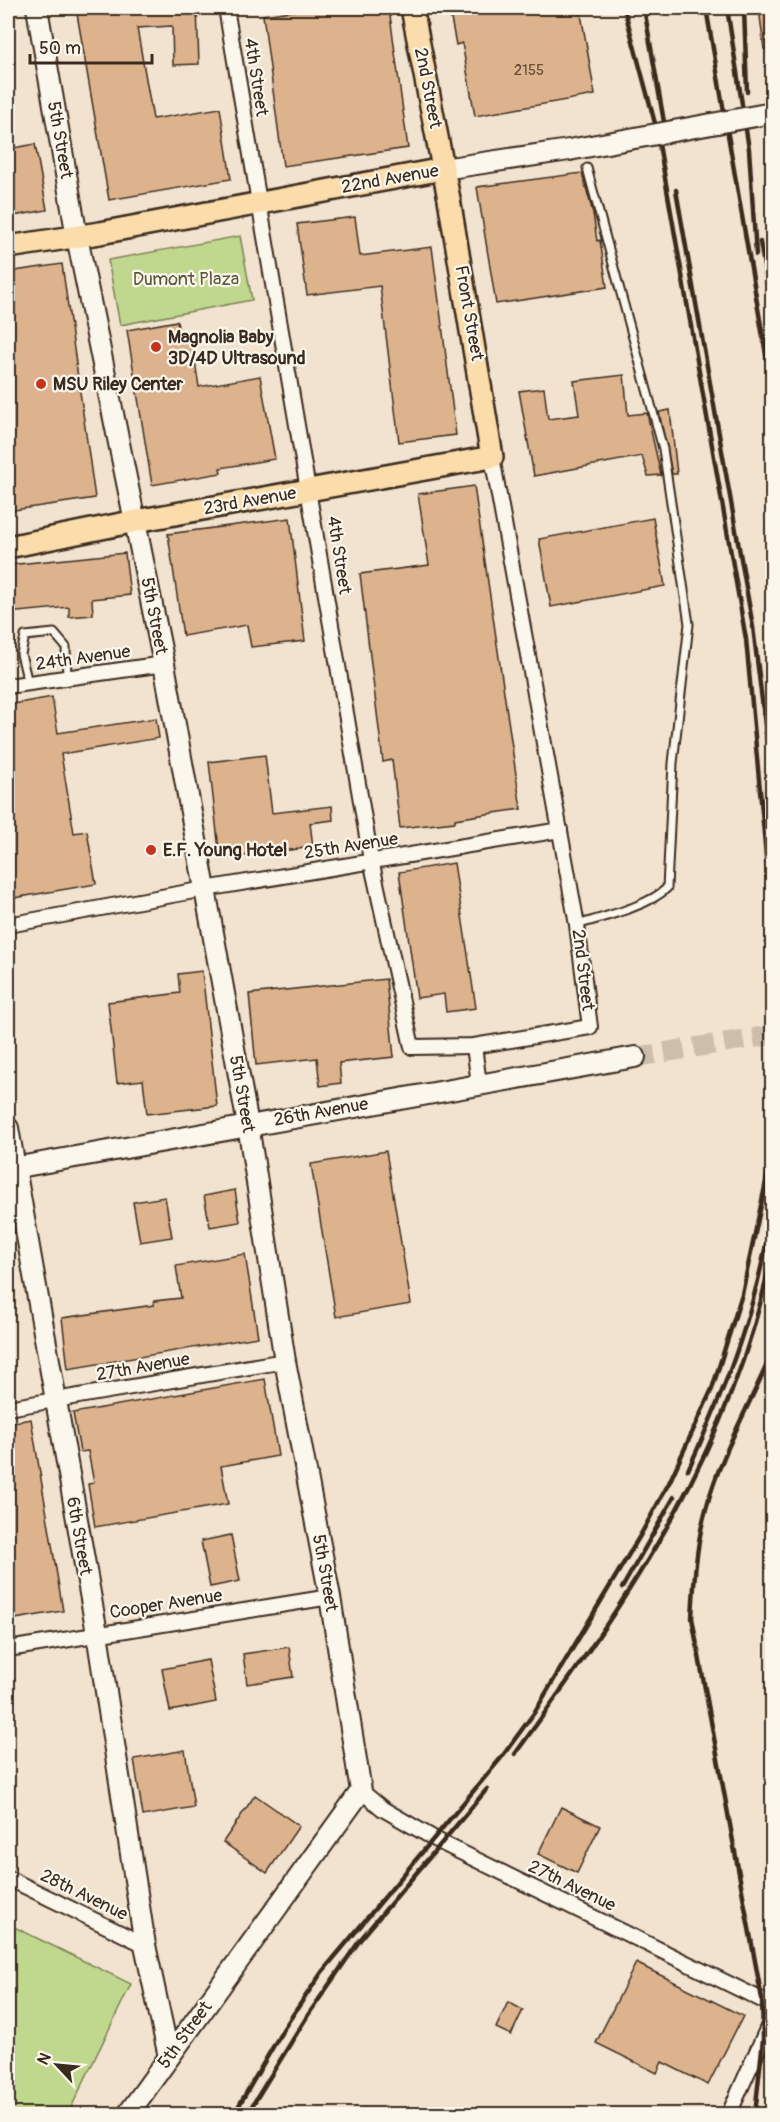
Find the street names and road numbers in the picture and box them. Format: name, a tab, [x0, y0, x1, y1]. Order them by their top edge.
street label: 4th Street	[238, 36, 274, 118]
street label: 2nd Street	[409, 46, 447, 131]
street label: 5th Street	[42, 100, 78, 181]
street label: 22nd Avenue	[340, 159, 441, 199]
street label: Front Street	[449, 264, 489, 363]
street label: 23rd Avenue	[202, 482, 298, 520]
street label: 4th Street	[321, 514, 357, 596]
street label: 5th Street	[135, 575, 173, 657]
street label: 24th Avenue	[34, 640, 132, 676]
street label: 25th Avenue	[302, 827, 400, 865]
street label: 2nd Street	[567, 928, 599, 1013]
street label: 5th Street	[224, 1054, 260, 1135]
street label: 26th Avenue	[272, 1092, 370, 1132]
street label: 27th Avenue	[94, 1347, 192, 1387]
street label: 6th Street	[61, 1495, 97, 1578]
street label: 5th Street	[307, 1533, 343, 1614]
street label: Cooper Avenue	[108, 1584, 224, 1624]
street label: 27th Avenue	[524, 1855, 620, 1917]
street label: 28th Avenue	[37, 1864, 131, 1926]
street label: 5th Street	[153, 1996, 218, 2073]

